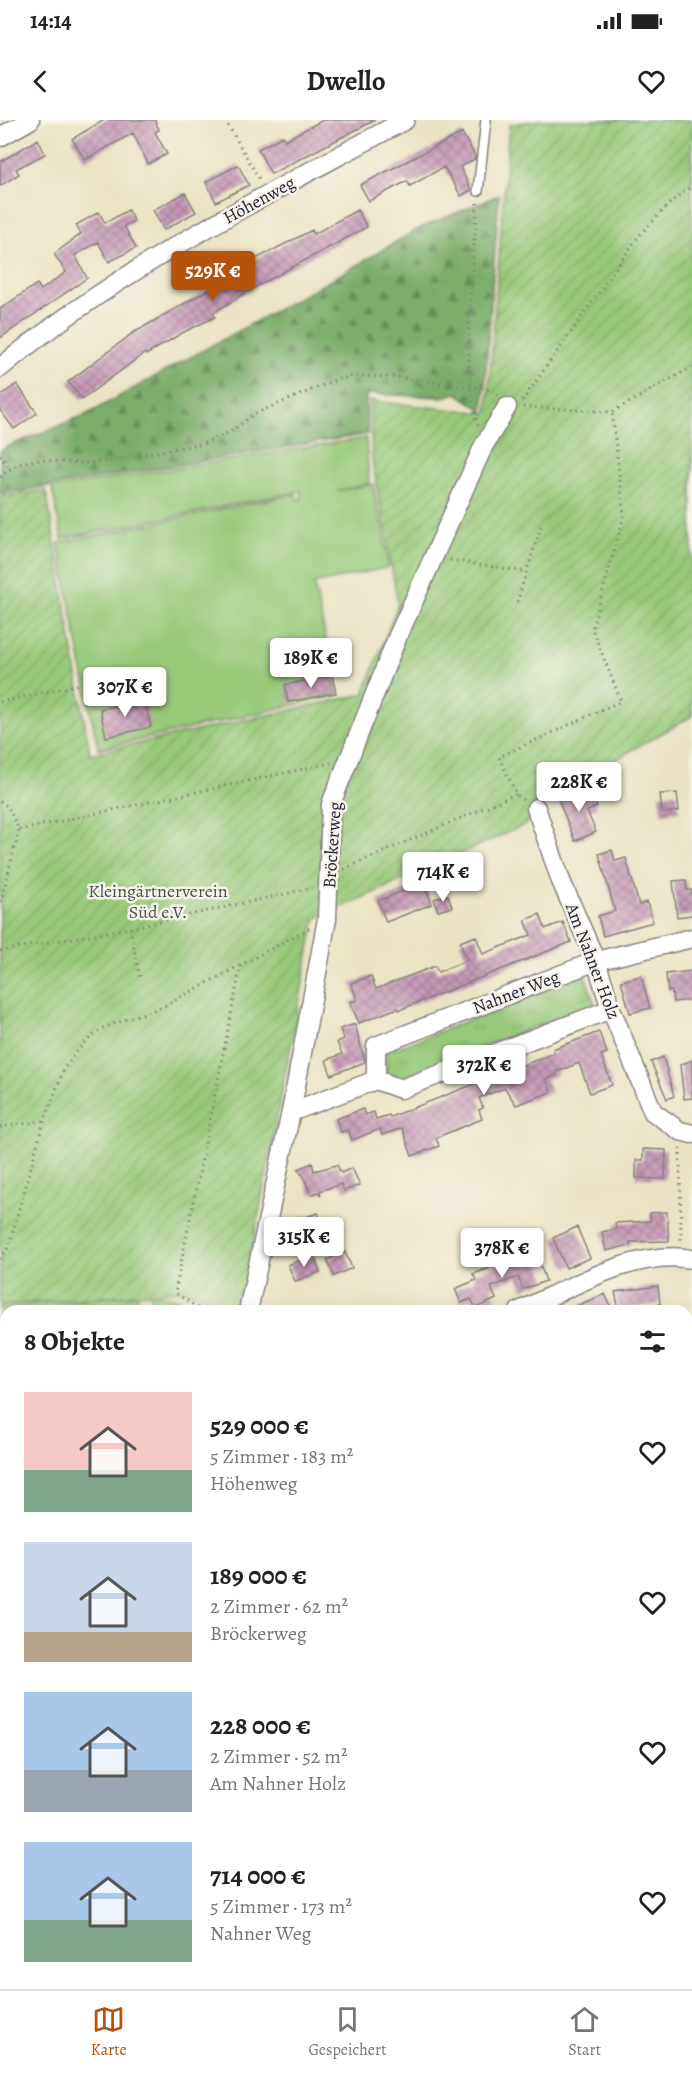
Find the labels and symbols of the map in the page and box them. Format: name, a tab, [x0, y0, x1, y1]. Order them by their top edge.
street label: Höhenweg	[219, 170, 299, 230]
pin: 529K €	[164, 251, 262, 302]
pin: 189K €	[262, 638, 360, 689]
pin: 307K €	[76, 667, 174, 718]
pin: 228K €	[530, 762, 628, 813]
street label: Bröckerweg	[317, 801, 347, 889]
pin: 714K €	[394, 852, 492, 903]
park label: Kleingärtnerverein Süd e.V.	[88, 879, 228, 924]
street label: Am Nahner Holz	[559, 899, 626, 1022]
street label: Nahner Weg	[469, 964, 563, 1020]
pin: 372K €	[435, 1045, 533, 1096]
pin: 315K €	[255, 1217, 353, 1268]
pin: 378K €	[453, 1228, 551, 1279]

